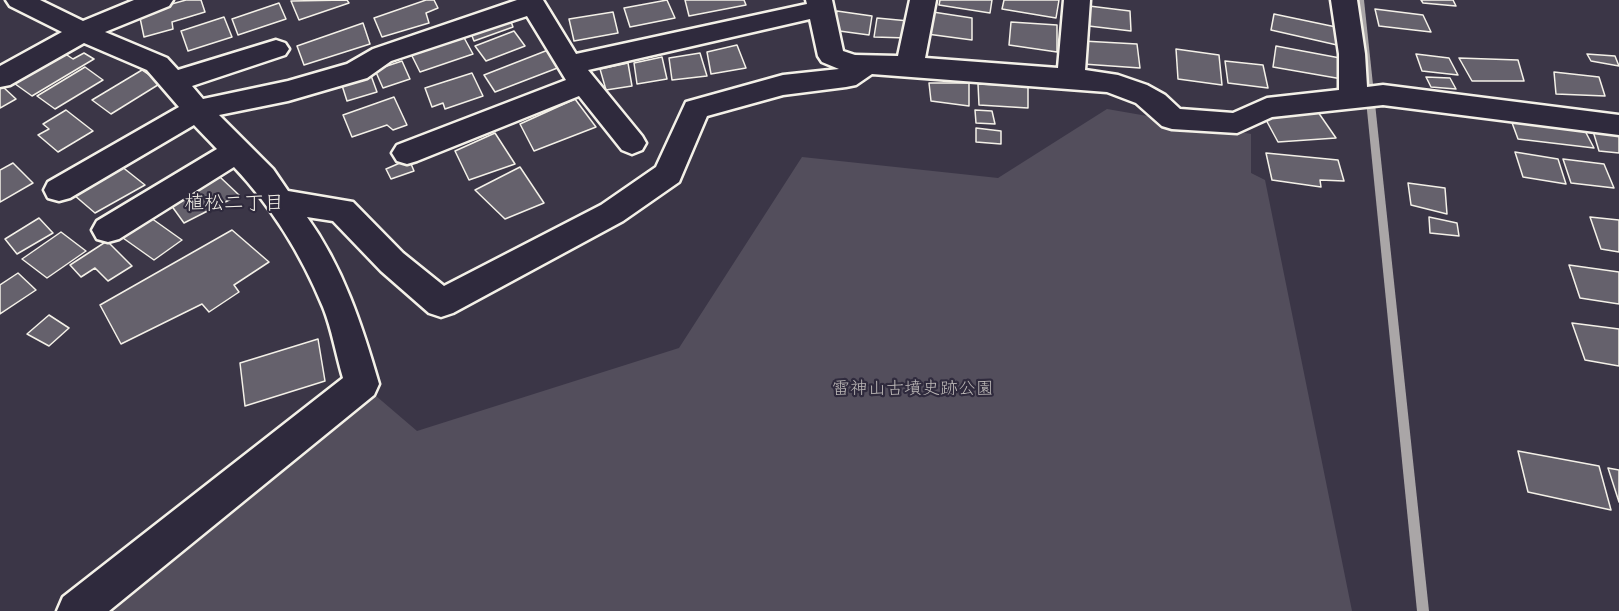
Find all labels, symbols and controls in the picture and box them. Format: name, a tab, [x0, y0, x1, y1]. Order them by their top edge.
district label: 植松二丁目	[184, 194, 284, 218]
park label: 雷神山古墳史跡公園	[832, 380, 994, 402]

